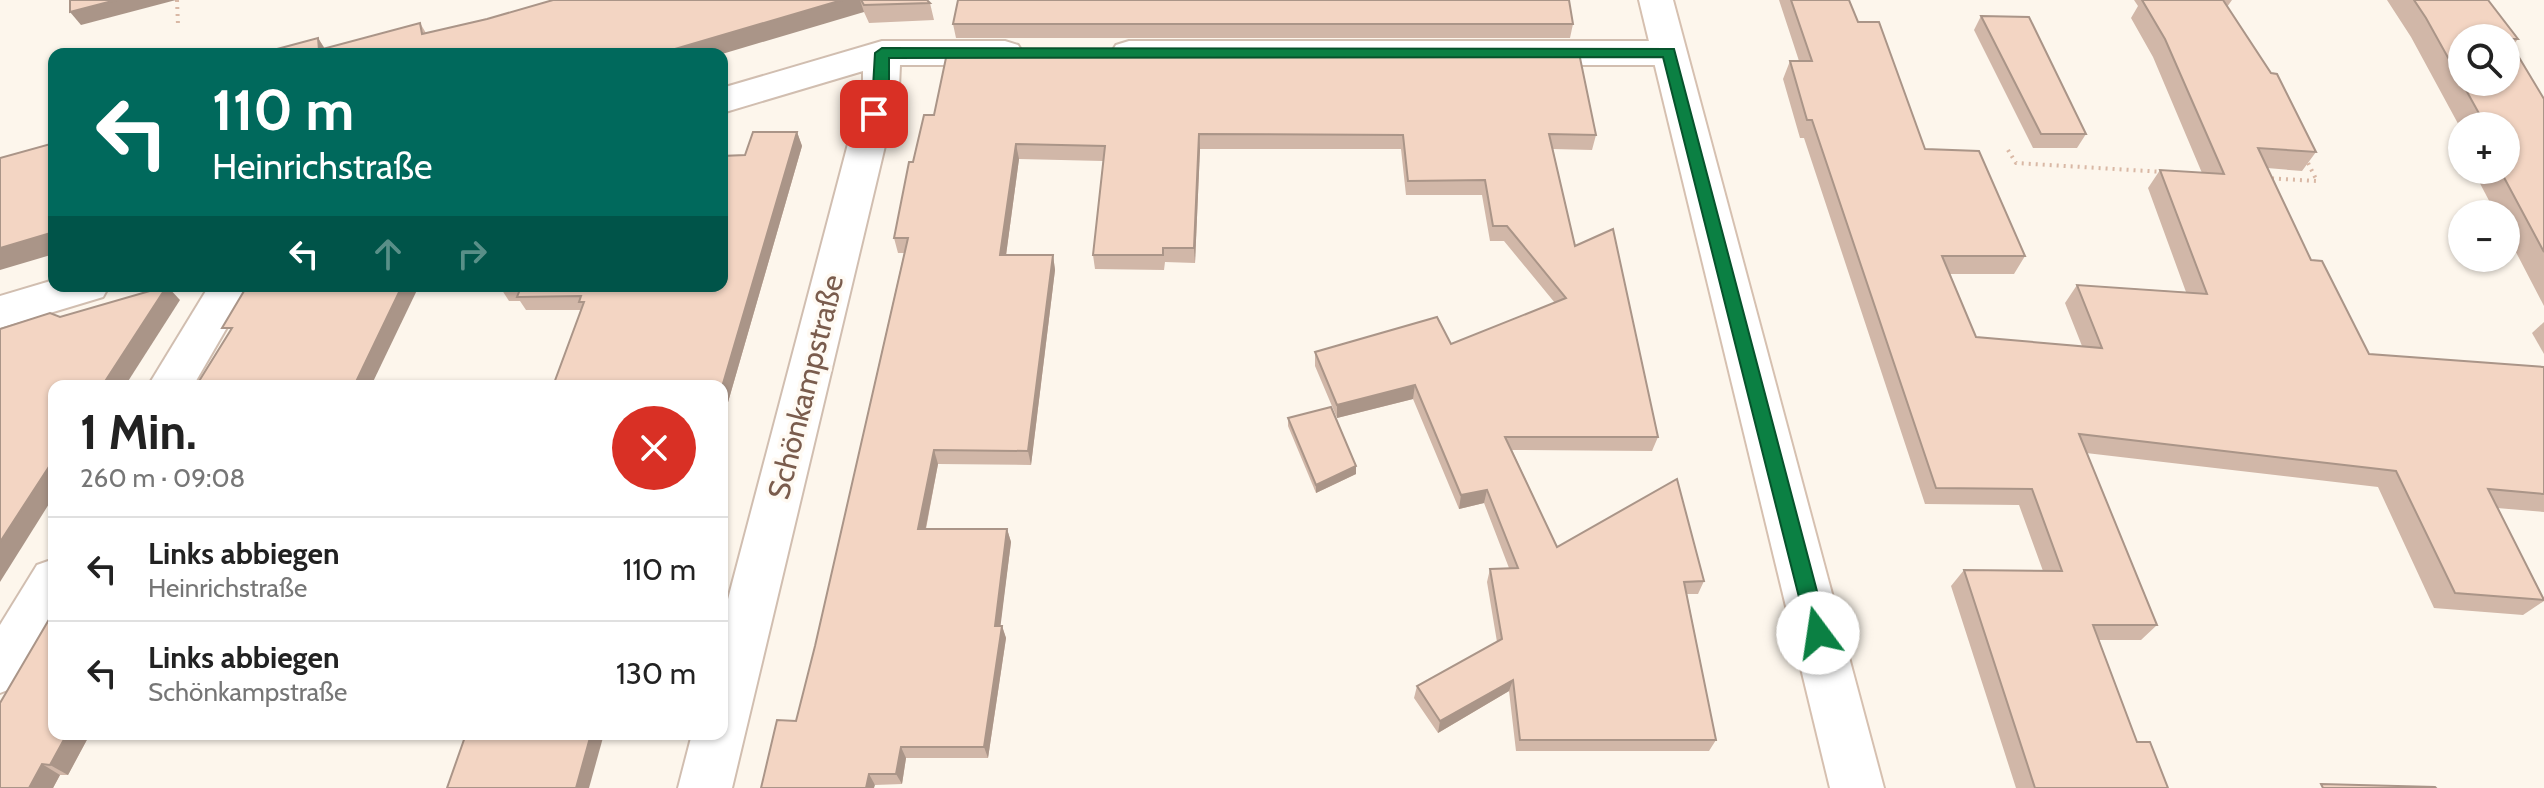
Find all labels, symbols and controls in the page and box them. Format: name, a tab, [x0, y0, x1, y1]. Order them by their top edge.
map controls	[2448, 24, 2520, 272]
button: search	[2448, 24, 2520, 96]
text: 110 m	[212, 76, 354, 144]
icon: left	[80, 80, 184, 184]
pin	[840, 80, 908, 148]
icon: arrive	[852, 92, 896, 136]
button: +	[2448, 112, 2520, 184]
text: Heinrichstraße	[212, 144, 432, 188]
button: −	[2448, 200, 2520, 272]
icon: left	[282, 232, 326, 276]
icon: ahead	[366, 232, 410, 276]
icon: right	[450, 232, 494, 276]
street label: Schönkampstraße	[760, 271, 851, 503]
text: 1 Min.	[80, 403, 197, 461]
button: close	[612, 406, 696, 490]
text: 260 m · 09:08	[80, 462, 245, 494]
text: Links abbiegen	[148, 535, 340, 572]
icon: left	[80, 547, 124, 591]
text: 110 m	[622, 551, 696, 588]
text: Heinrichstraße	[148, 572, 307, 604]
position arrow	[1776, 591, 1860, 675]
text: Links abbiegen	[148, 639, 340, 676]
icon: left	[80, 651, 124, 695]
text: 130 m	[616, 655, 696, 692]
text: Schönkampstraße	[148, 676, 347, 708]

